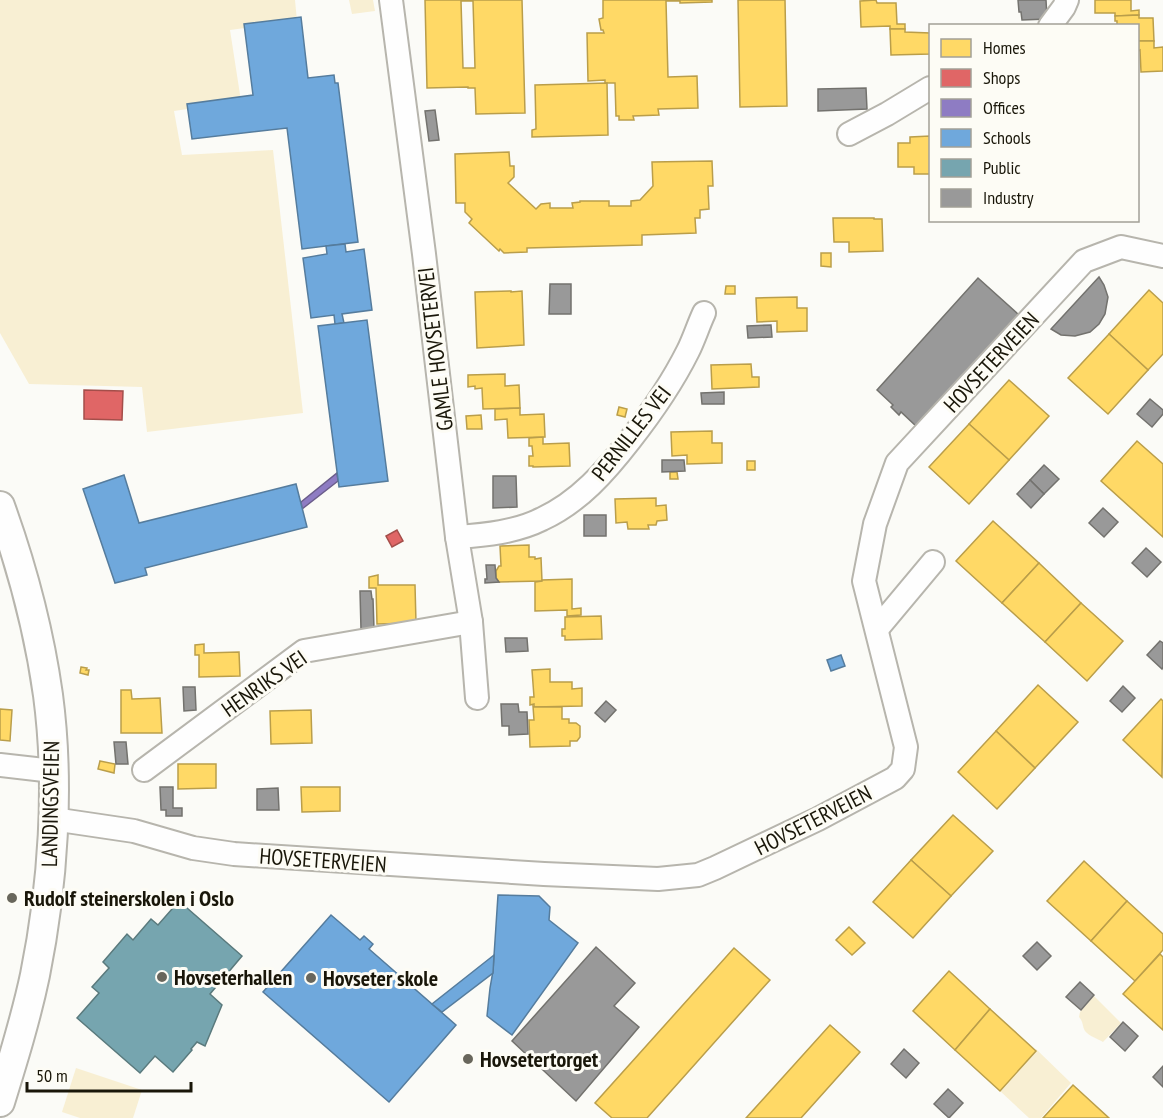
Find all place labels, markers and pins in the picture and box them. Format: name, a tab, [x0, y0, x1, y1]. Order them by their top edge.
place label: Rudolf steinerskolen i Oslo	[24, 884, 234, 912]
marker: Rudolf steinerskolen i Oslo	[5, 891, 19, 905]
place label: Hovseterhallen	[174, 963, 293, 991]
place label: Hovseter skole	[323, 964, 438, 992]
marker: Hovseterhallen	[155, 970, 169, 984]
marker: Hovseter skole	[304, 971, 318, 985]
place label: Hovsetertorget	[480, 1045, 599, 1073]
marker: Hovsetertorget	[461, 1052, 475, 1066]

